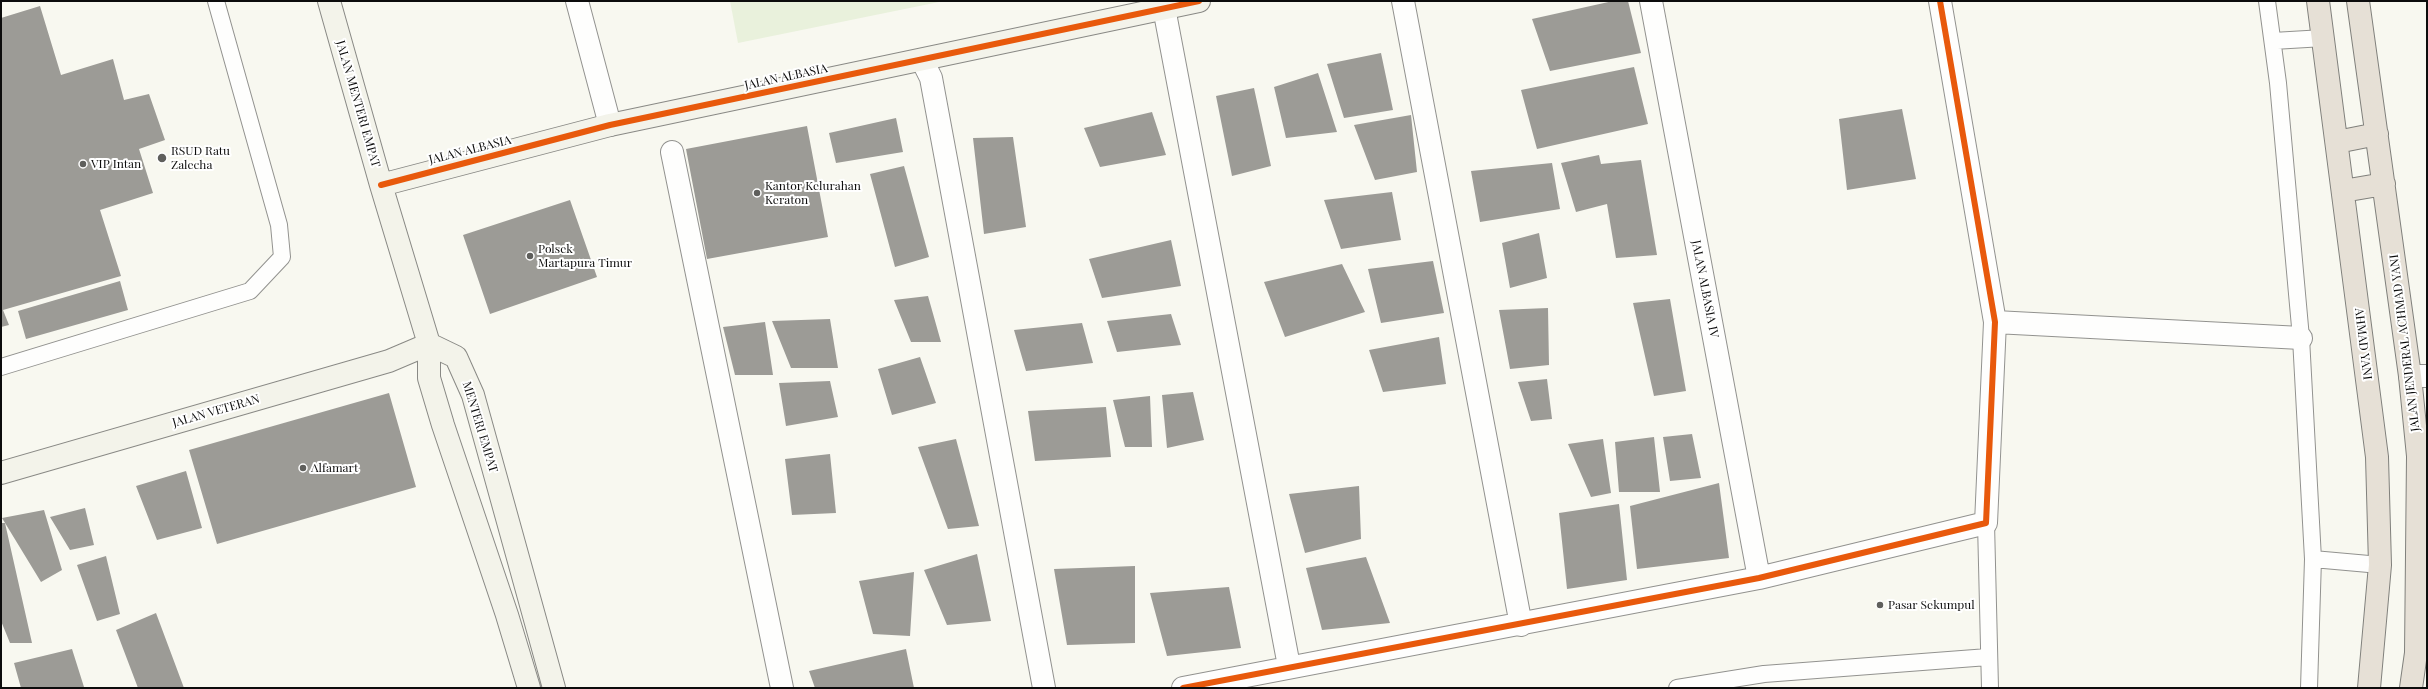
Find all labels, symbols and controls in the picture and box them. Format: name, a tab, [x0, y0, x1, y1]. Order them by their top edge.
street label: JALAN MENTERI EMPAT	[333, 39, 383, 169]
street label: JALAN ALBASIA	[743, 61, 829, 93]
street label: JALAN ALBASIA	[427, 133, 513, 167]
place label: RSUD Ratu Zalecha	[171, 144, 230, 172]
marker: RSUD Ratu Zalecha	[156, 152, 168, 164]
place label: VIP Intan	[91, 157, 141, 171]
marker: VIP Intan	[78, 159, 88, 169]
place label: Kantor Kelurahan Keraton	[765, 179, 861, 207]
marker: Kantor Kelurahan Keraton	[752, 188, 762, 198]
street label: JALAN ALBASIA IV	[1688, 239, 1722, 339]
place label: Polsek Martapura Timur	[538, 242, 632, 270]
marker: Polsek Martapura Timur	[525, 251, 535, 261]
street label: JALAN JENDERAL ACHMAD YANI	[2387, 254, 2423, 432]
street label: AHMAD YANI	[2351, 307, 2375, 381]
street label: MENTERI EMPAT	[459, 380, 501, 474]
street label: JALAN VETERAN	[171, 392, 261, 430]
place label: Alfamart	[311, 461, 358, 475]
marker: Alfamart	[298, 463, 308, 473]
place label: Pasar Sekumpul	[1888, 598, 1975, 612]
marker: Pasar Sekumpul	[1875, 600, 1885, 610]

